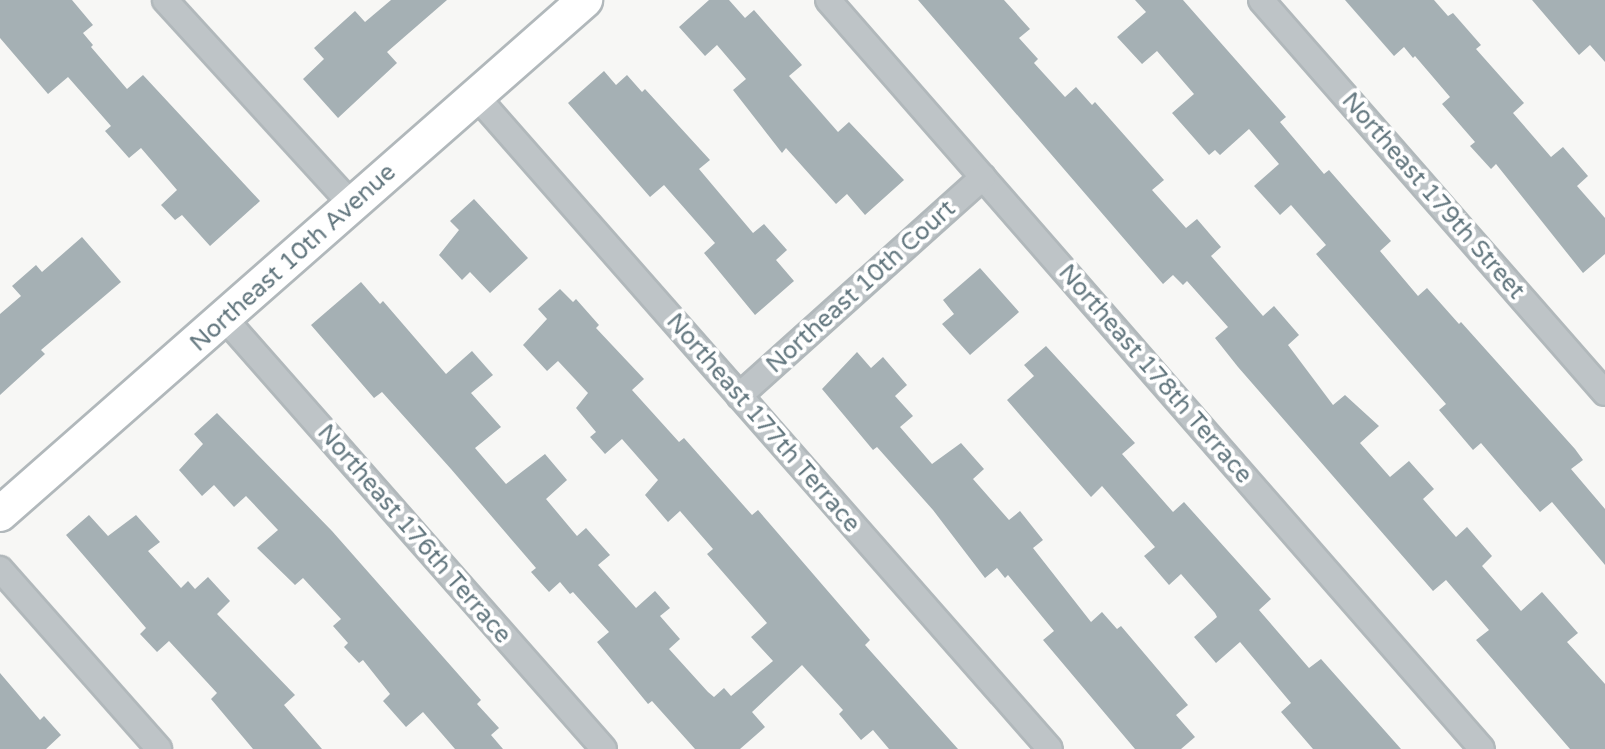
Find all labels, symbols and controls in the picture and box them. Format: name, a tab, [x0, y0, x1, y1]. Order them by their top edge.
street label: Northeast 179th Street	[1335, 87, 1531, 305]
street label: Northeast 10th Avenue	[184, 158, 402, 358]
street label: Northeast 10th Court	[761, 195, 961, 379]
street label: Northeast 178th Terrace	[1052, 259, 1258, 489]
street label: Northeast 177th Terrace	[660, 308, 866, 538]
street label: Northeast 176th Terrace	[311, 419, 517, 649]

